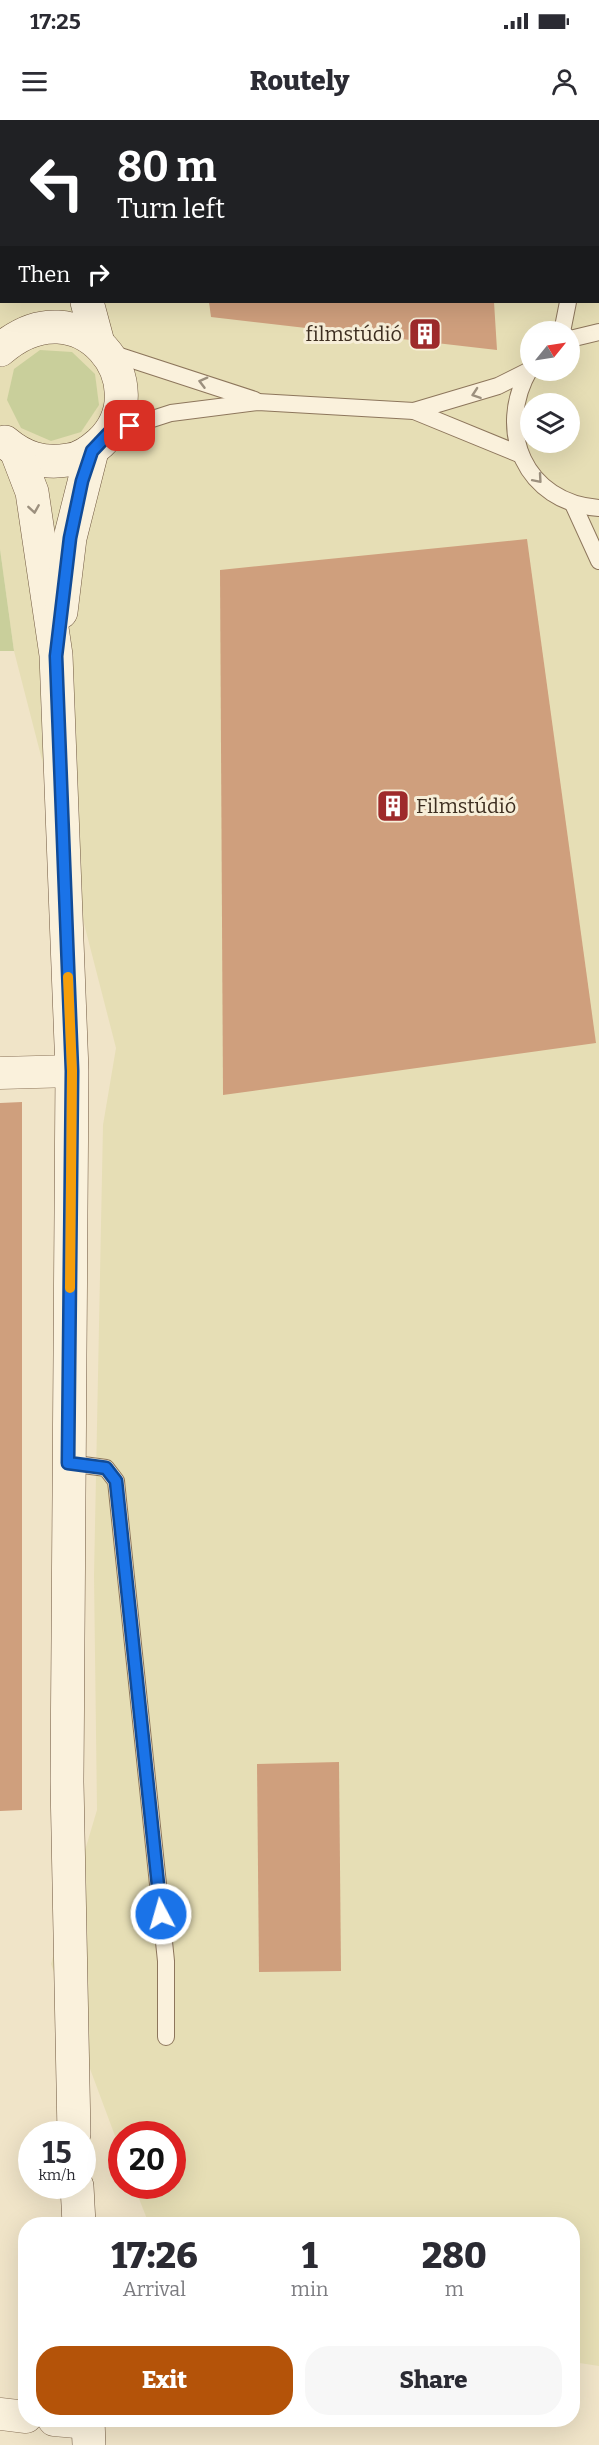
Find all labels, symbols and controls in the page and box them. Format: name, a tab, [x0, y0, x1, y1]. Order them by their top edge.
text: 17:25	[30, 8, 81, 35]
icon: menu	[18, 65, 51, 98]
text: Routely	[250, 65, 349, 97]
icon: person	[548, 65, 581, 98]
text: 80 m	[117, 142, 217, 192]
icon: left	[18, 144, 96, 222]
text: Turn left	[117, 193, 225, 225]
icon: right	[82, 258, 115, 291]
text: Then	[18, 261, 70, 288]
building icon: filmstúdió	[407, 316, 443, 352]
north arrow	[520, 321, 580, 381]
map controls	[520, 321, 580, 453]
place label: filmstúdió	[306, 322, 402, 346]
one-way arrow	[198, 377, 208, 390]
one-way arrow	[471, 386, 482, 399]
button: layers	[520, 393, 580, 453]
pin	[104, 400, 155, 451]
icon: arrive	[113, 409, 146, 442]
one-way arrow	[531, 472, 542, 483]
one-way arrow	[28, 504, 40, 513]
building icon: Filmstúdió	[375, 788, 411, 824]
place label: Filmstúdió	[416, 794, 516, 818]
position arrow	[129, 1882, 193, 1946]
speed limit sign: 20	[108, 2121, 186, 2199]
text: 15	[42, 2135, 72, 2171]
text: km/h	[38, 2166, 76, 2184]
text: 17:26	[111, 2234, 198, 2278]
text: 1	[302, 2234, 318, 2278]
text: 280	[422, 2234, 487, 2278]
text: Arrival	[123, 2277, 186, 2301]
text: min	[291, 2277, 329, 2301]
text: m	[445, 2277, 464, 2301]
button: Exit	[36, 2346, 293, 2415]
button: Share	[305, 2346, 562, 2415]

